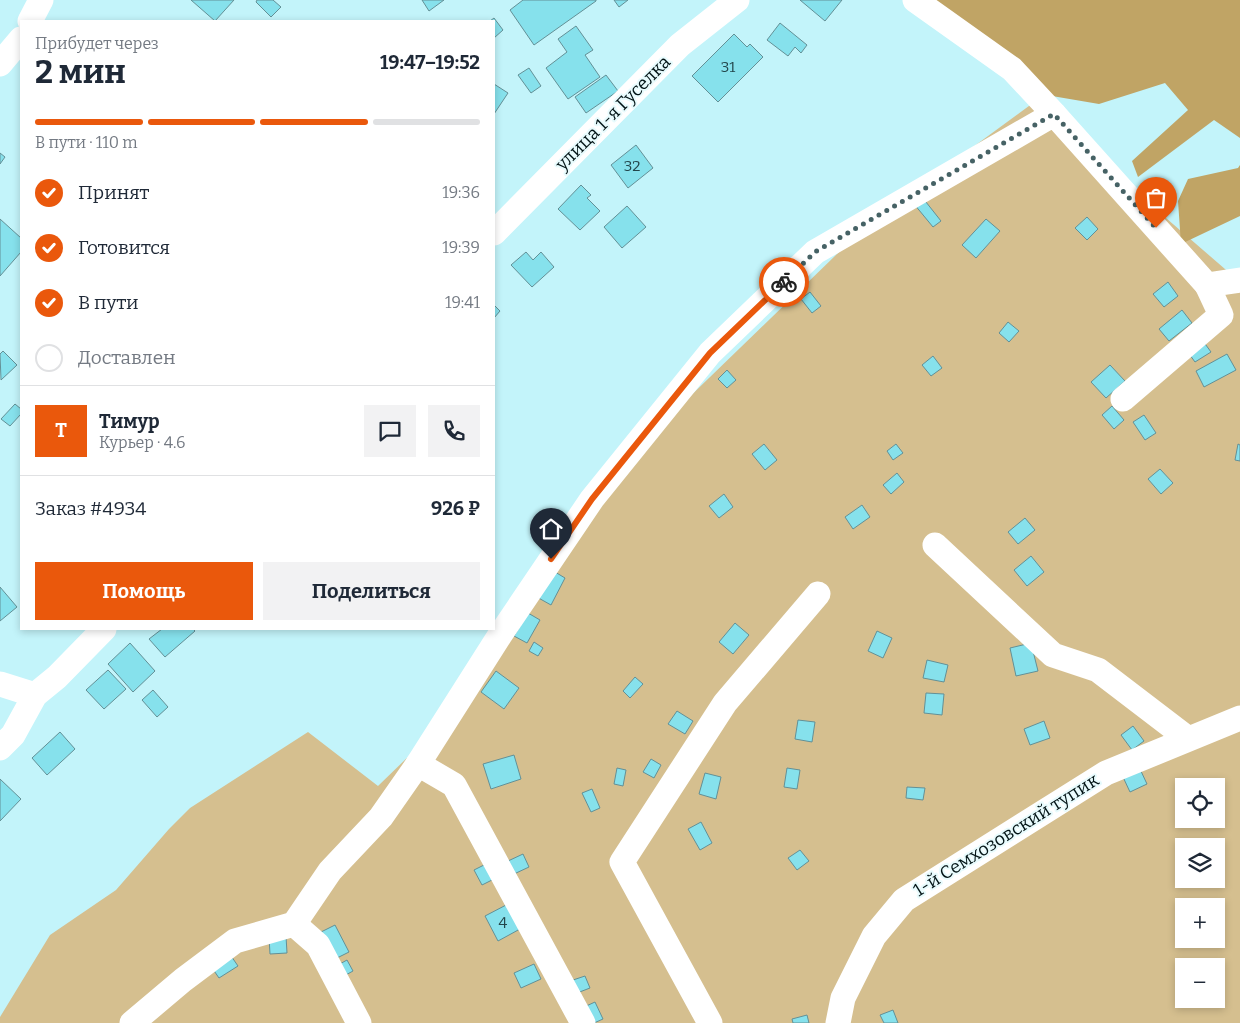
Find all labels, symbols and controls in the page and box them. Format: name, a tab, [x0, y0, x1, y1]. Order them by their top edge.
text: Прибудет через	[35, 34, 159, 53]
text: 19:47–19:52	[380, 51, 480, 74]
street label: улица 1-я Гуселка	[550, 51, 675, 176]
text: 2 мин	[35, 53, 126, 91]
house number: 31	[721, 58, 735, 76]
text: В пути · 110 m	[35, 133, 138, 152]
house number: 32	[624, 157, 640, 175]
pin	[1135, 177, 1177, 228]
icon: check	[35, 179, 63, 207]
text: Принят	[78, 181, 149, 204]
text: 19:36	[442, 183, 480, 202]
icon: bag	[1142, 184, 1170, 212]
icon: check	[35, 234, 63, 262]
text: Готовится	[78, 236, 170, 259]
text: 19:39	[442, 238, 480, 257]
courier	[759, 257, 809, 307]
icon: bike	[770, 268, 798, 296]
icon: check	[35, 289, 63, 317]
text: В пути	[78, 291, 139, 314]
text: 19:41	[445, 293, 480, 312]
text: Доставлен	[78, 346, 176, 369]
button: chat	[364, 405, 416, 457]
button: phone	[428, 405, 480, 457]
text: Тимур	[99, 410, 159, 433]
text: Т	[55, 419, 67, 442]
text: Курьер · 4.6	[99, 433, 185, 452]
text: Заказ #4934	[35, 497, 146, 520]
text: 926 ₽	[431, 497, 480, 520]
pin	[530, 508, 572, 559]
icon: home	[537, 515, 565, 543]
button: Помощь	[35, 562, 253, 620]
button: Поделиться	[263, 562, 480, 620]
street label: 1-й Семхозовский тупик	[909, 769, 1103, 901]
map controls	[1175, 778, 1225, 1008]
button: locate	[1175, 778, 1225, 828]
button: layers	[1175, 838, 1225, 888]
button: +	[1175, 898, 1225, 948]
house number: 4	[499, 914, 508, 932]
button: −	[1175, 958, 1225, 1008]

